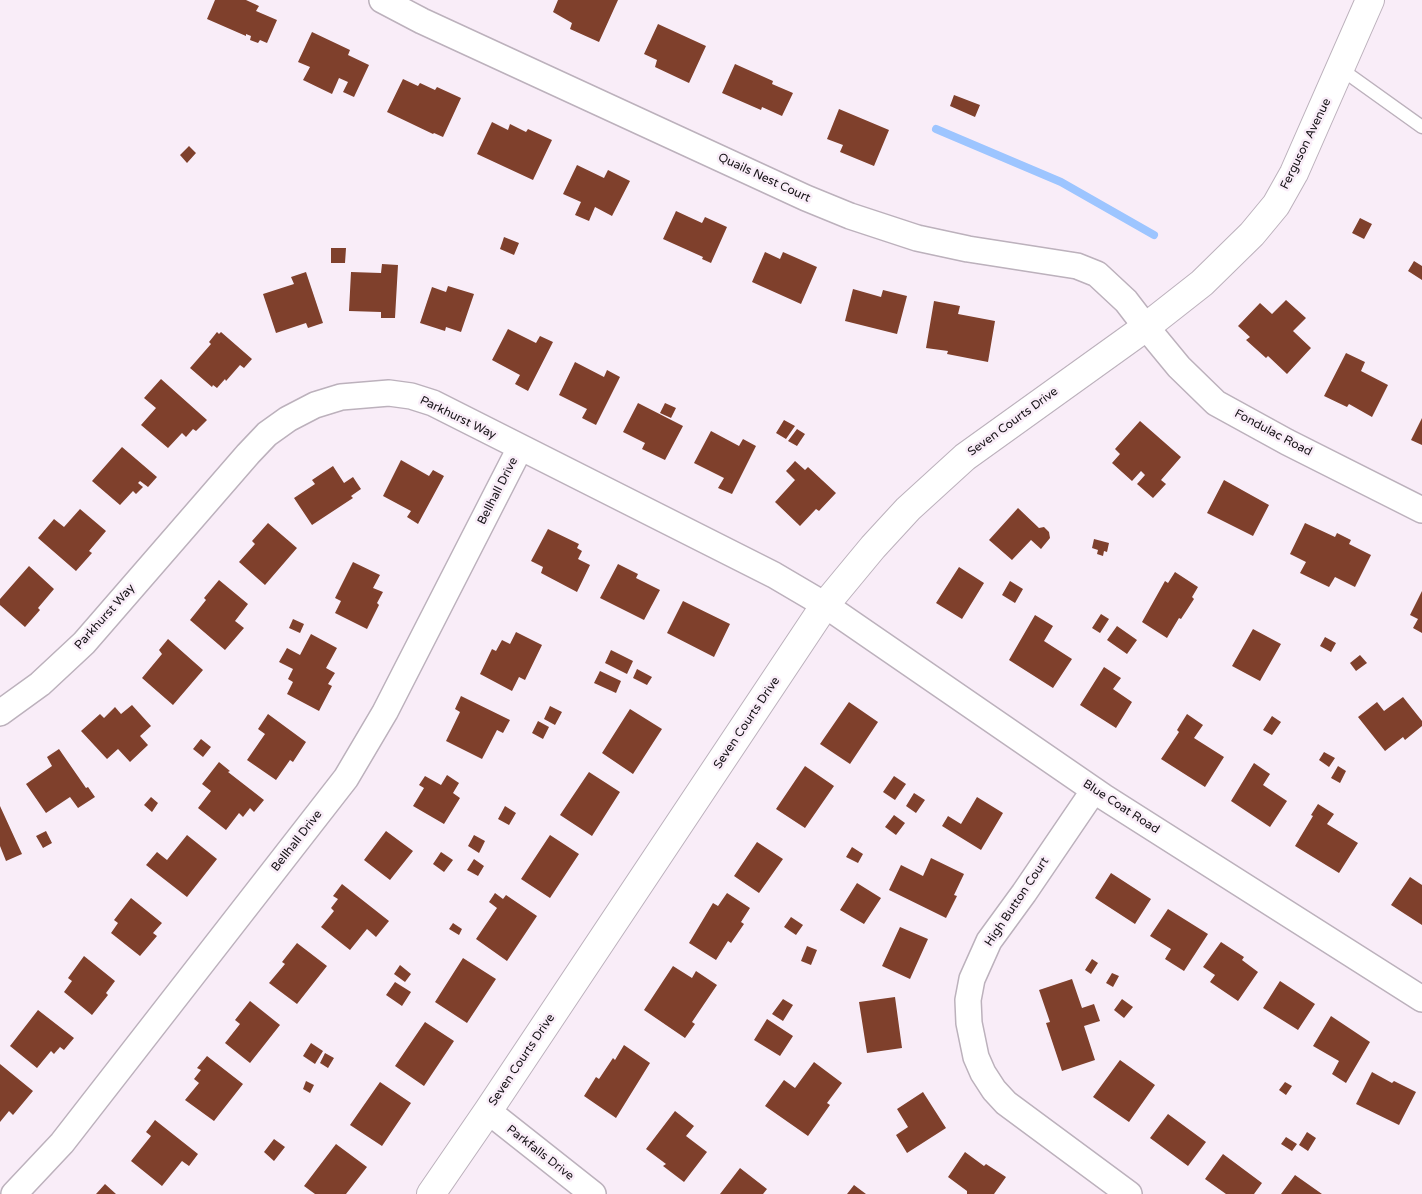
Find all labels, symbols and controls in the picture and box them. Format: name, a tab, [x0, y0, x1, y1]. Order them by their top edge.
street label: Ferguson Avenue	[1278, 96, 1334, 192]
street label: Quails Nest Court	[716, 150, 812, 206]
street label: Seven Courts Drive	[965, 384, 1061, 460]
street label: Parkhurst Way	[418, 393, 498, 443]
street label: Fondulac Road	[1232, 407, 1314, 459]
street label: Bellhall Drive	[475, 455, 521, 527]
street label: Parkhurst Way	[72, 581, 138, 653]
street label: Seven Courts Drive	[711, 674, 783, 772]
street label: Blue Coat Road	[1080, 777, 1162, 837]
street label: Bellhall Drive	[269, 808, 325, 874]
street label: High Button Court	[982, 855, 1052, 949]
street label: Seven Courts Drive	[486, 1011, 558, 1109]
street label: Parkfalls Drive	[504, 1122, 576, 1184]

